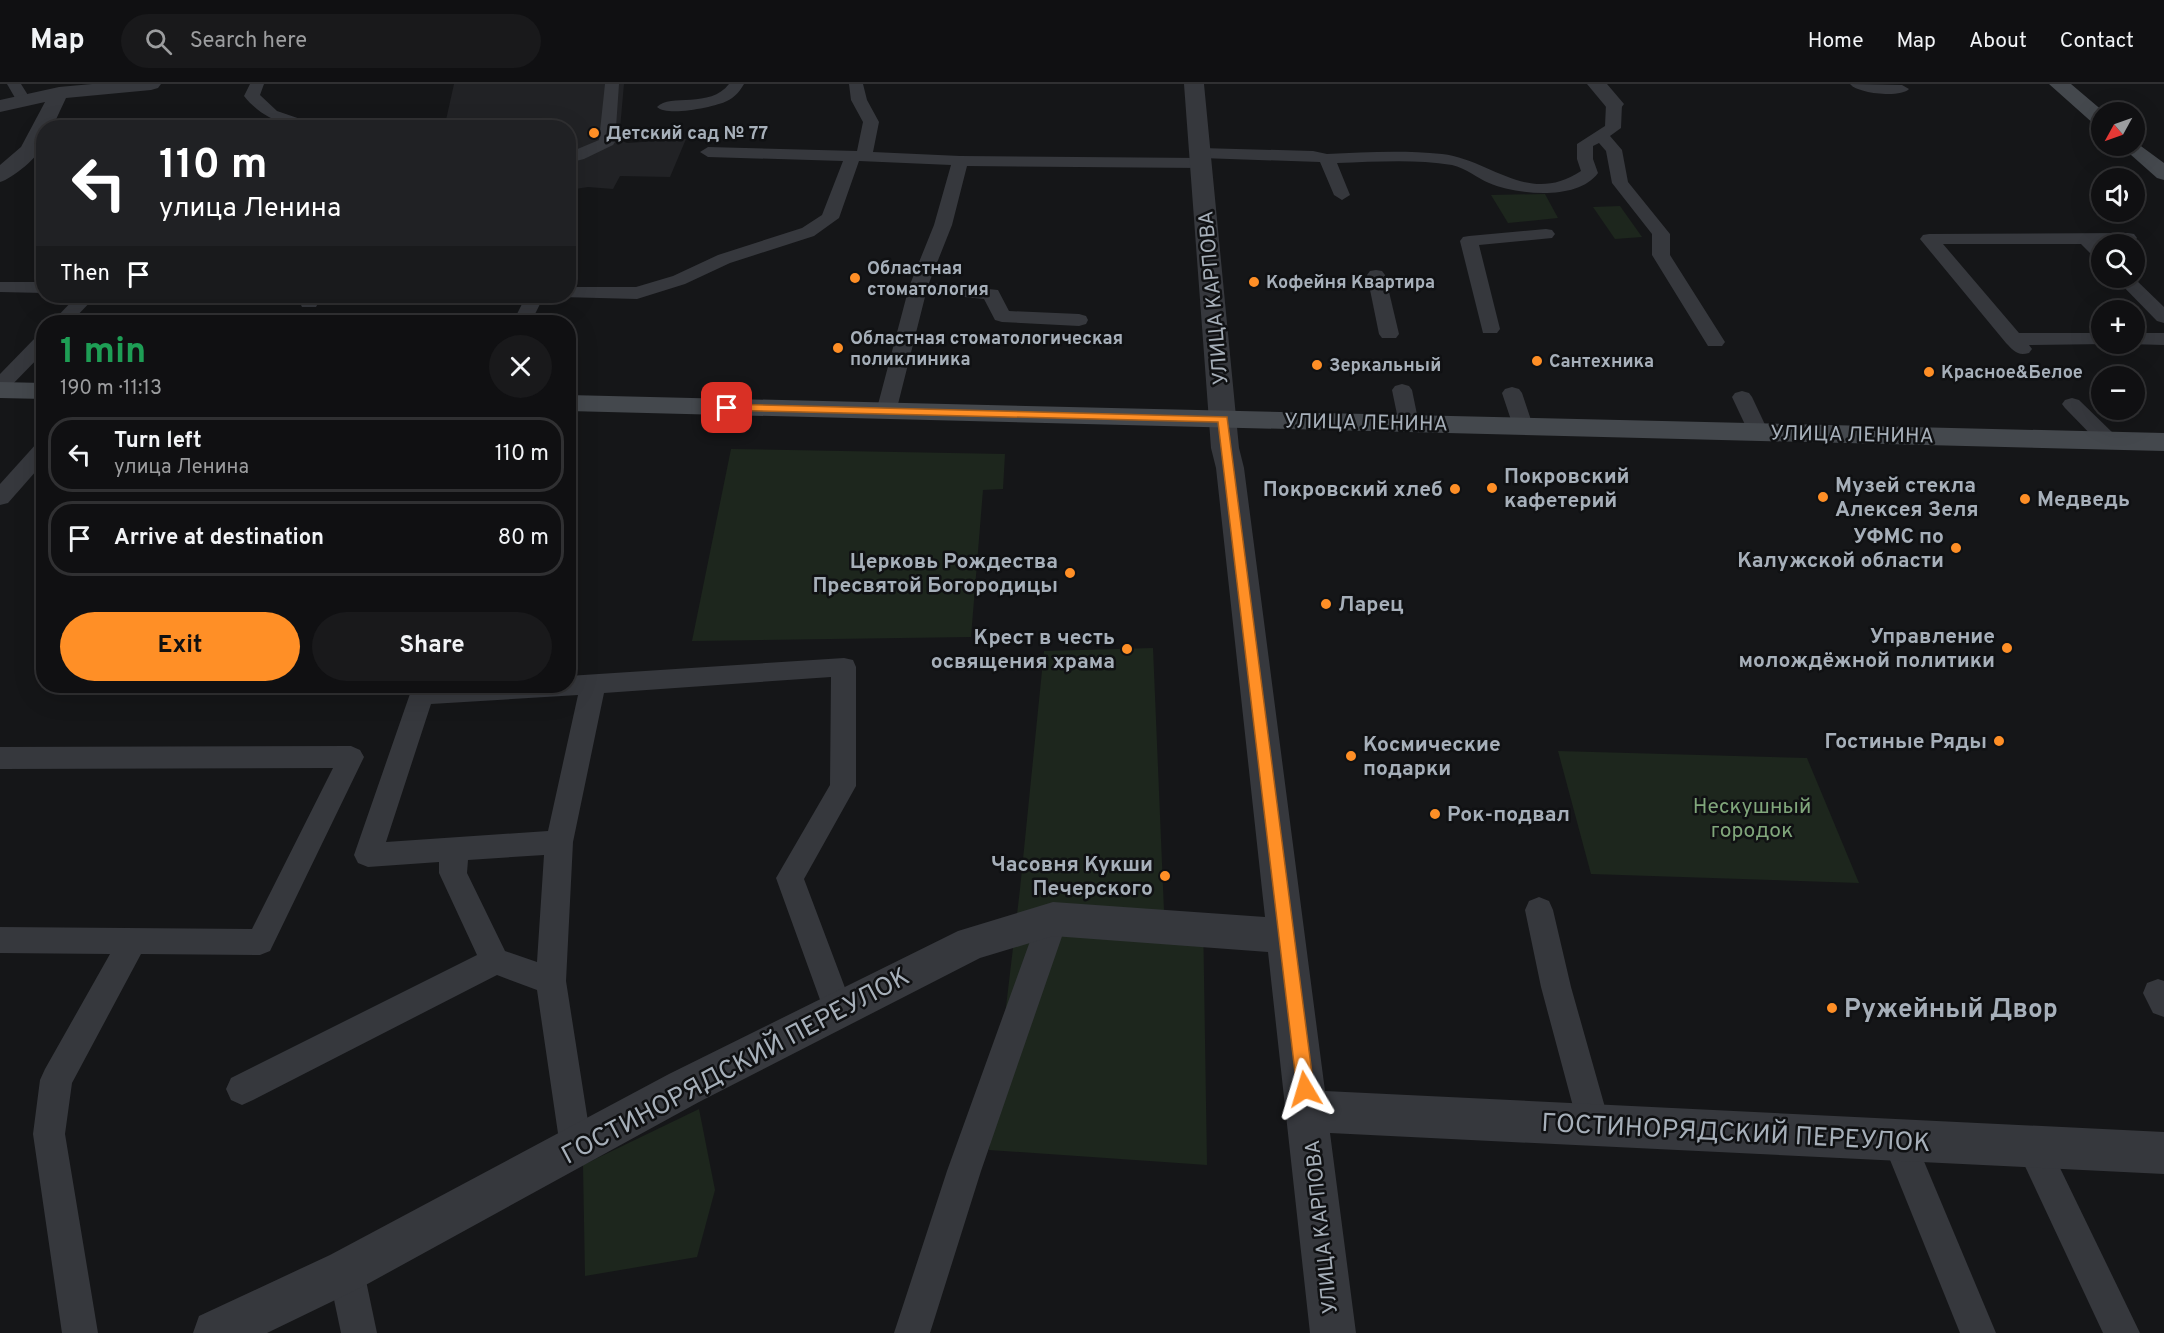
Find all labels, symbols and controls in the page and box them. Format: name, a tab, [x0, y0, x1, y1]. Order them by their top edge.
search box	[121, 14, 541, 68]
text: Map	[30, 23, 85, 59]
icon: search	[142, 25, 175, 58]
text: Search here	[190, 28, 307, 55]
text: Home	[1808, 28, 1864, 55]
text: Map	[1897, 28, 1936, 55]
text: About	[1969, 28, 2027, 55]
text: Contact	[2060, 28, 2134, 55]
north arrow	[2091, 102, 2145, 156]
map controls	[2091, 102, 2145, 420]
place label: Детский сад № 77	[606, 123, 768, 146]
marker: Детский сад № 77	[587, 126, 601, 140]
text: 110 m	[159, 140, 268, 193]
icon: left	[60, 144, 138, 222]
button: sound	[2091, 168, 2145, 222]
text: улица Ленина	[159, 192, 341, 226]
street label: УЛИЦА КАРПОВА	[1193, 210, 1236, 386]
button: search	[2091, 234, 2145, 288]
icon: arrive	[122, 258, 155, 291]
place label: Областная стоматология	[867, 258, 989, 302]
text: Then	[60, 261, 110, 288]
marker: Областная стоматология	[848, 271, 862, 285]
place label: Кофейня Квартира	[1266, 272, 1435, 295]
marker: Кофейня Квартира	[1247, 275, 1261, 289]
button: +	[2091, 300, 2145, 354]
place label: Областная стоматологическая поликлиника	[850, 328, 1123, 372]
text: 1 min	[60, 330, 146, 376]
button: close	[489, 335, 552, 398]
marker: Областная стоматологическая поликлиника	[831, 341, 845, 355]
place label: Сантехника	[1549, 351, 1654, 374]
marker: Сантехника	[1530, 354, 1544, 368]
place label: Зеркальный	[1329, 355, 1441, 378]
marker: Зеркальный	[1310, 358, 1324, 372]
place label: Красное&Белое	[1941, 362, 2083, 385]
marker: Красное&Белое	[1922, 365, 1936, 379]
button: −	[2091, 366, 2145, 420]
text: 190 m · 11:13	[60, 376, 162, 402]
pin	[701, 382, 752, 433]
icon: arrive	[710, 391, 743, 424]
street label: УЛИЦА ЛЕНИНА	[1284, 409, 1448, 438]
street label: УЛИЦА ЛЕНИНА	[1770, 421, 1934, 450]
text: Turn left	[114, 428, 202, 455]
icon: left	[63, 438, 96, 471]
text: 110 m	[495, 441, 549, 468]
text: улица Ленина	[114, 455, 249, 481]
place label: Покровский кафетерий	[1504, 464, 1630, 515]
place label: Музей стекла Алексея Зеля	[1835, 473, 1979, 524]
place label: Покровский хлеб	[1263, 477, 1443, 504]
marker: Покровский кафетерий	[1485, 481, 1499, 495]
marker: Покровский хлеб	[1448, 482, 1462, 496]
place label: Медведь	[2037, 487, 2130, 514]
marker: Музей стекла Алексея Зеля	[1816, 490, 1830, 504]
marker: Медведь	[2018, 492, 2032, 506]
icon: arrive	[63, 522, 96, 555]
place label: УФМС по Калужской области	[1737, 524, 1944, 575]
text: Arrive at destination	[114, 525, 324, 552]
text: 80 m	[498, 525, 549, 552]
marker: УФМС по Калужской области	[1949, 541, 1963, 555]
place label: Церковь Рождества Пресвятой Богородицы	[812, 549, 1058, 600]
marker: Церковь Рождества Пресвятой Богородицы	[1063, 566, 1077, 580]
place label: Ларец	[1338, 592, 1404, 619]
marker: Ларец	[1319, 597, 1333, 611]
button: Exit	[60, 612, 300, 681]
button: Share	[312, 612, 552, 681]
place label: Управление молождёжной политики	[1738, 624, 1995, 675]
place label: Крест в честь освящения храма	[931, 625, 1115, 676]
marker: Управление молождёжной политики	[2000, 641, 2014, 655]
marker: Крест в честь освящения храма	[1120, 642, 1134, 656]
place label: Гостиные Ряды	[1825, 729, 1987, 756]
place label: Космические подарки	[1363, 732, 1501, 783]
marker: Гостиные Ряды	[1992, 734, 2006, 748]
marker: Космические подарки	[1344, 749, 1358, 763]
park label: Нескушный городок	[1693, 794, 1811, 845]
place label: Рок-подвал	[1447, 802, 1570, 829]
marker: Рок-подвал	[1428, 807, 1442, 821]
place label: Часовня Кукши Печерского	[991, 852, 1153, 903]
marker: Часовня Кукши Печерского	[1158, 869, 1172, 883]
street label: ГОСТИНОРЯДСКИЙ ПЕРЕУЛОК	[556, 959, 916, 1173]
place label: Ружейный Двор	[1844, 994, 2058, 1027]
marker: Ружейный Двор	[1825, 1001, 1839, 1015]
position arrow	[1273, 1057, 1337, 1121]
street label: ГОСТИНОРЯДСКИЙ ПЕРЕУЛОК	[1540, 1106, 1931, 1161]
street label: УЛИЦА КАРПОВА	[1300, 1138, 1345, 1315]

